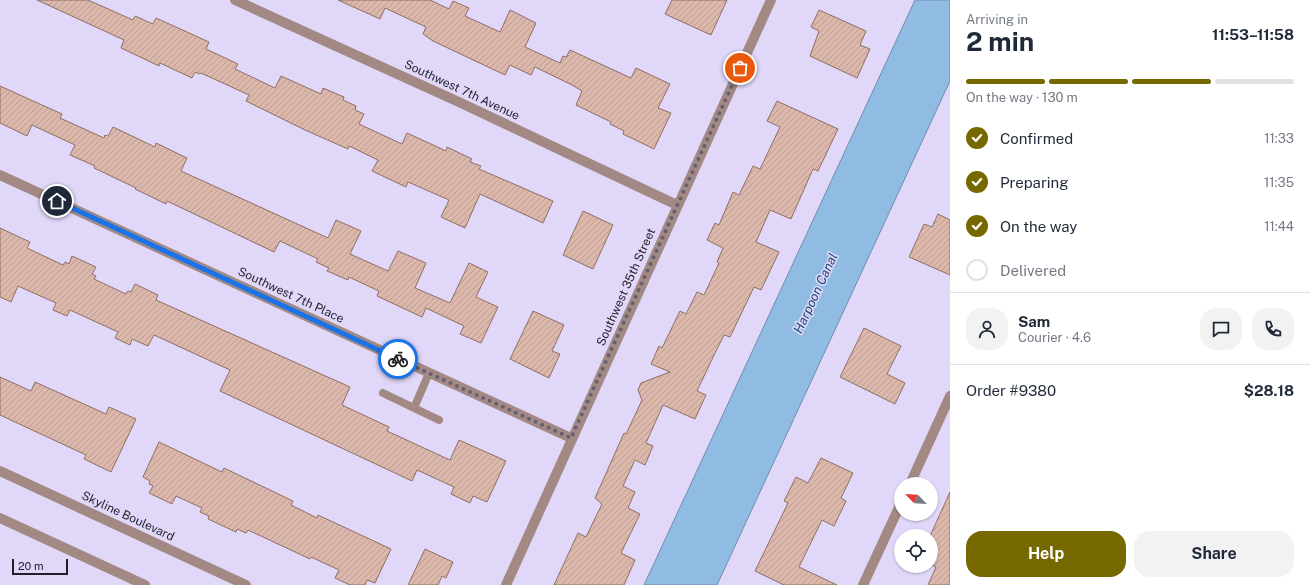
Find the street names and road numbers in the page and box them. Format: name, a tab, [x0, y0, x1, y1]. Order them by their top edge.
street label: Southwest 7th Avenue	[402, 57, 522, 123]
street label: Southwest 35th Street	[594, 226, 658, 348]
street label: Southwest 7th Place	[236, 264, 346, 326]
street label: Skyline Boulevard	[79, 488, 177, 544]

